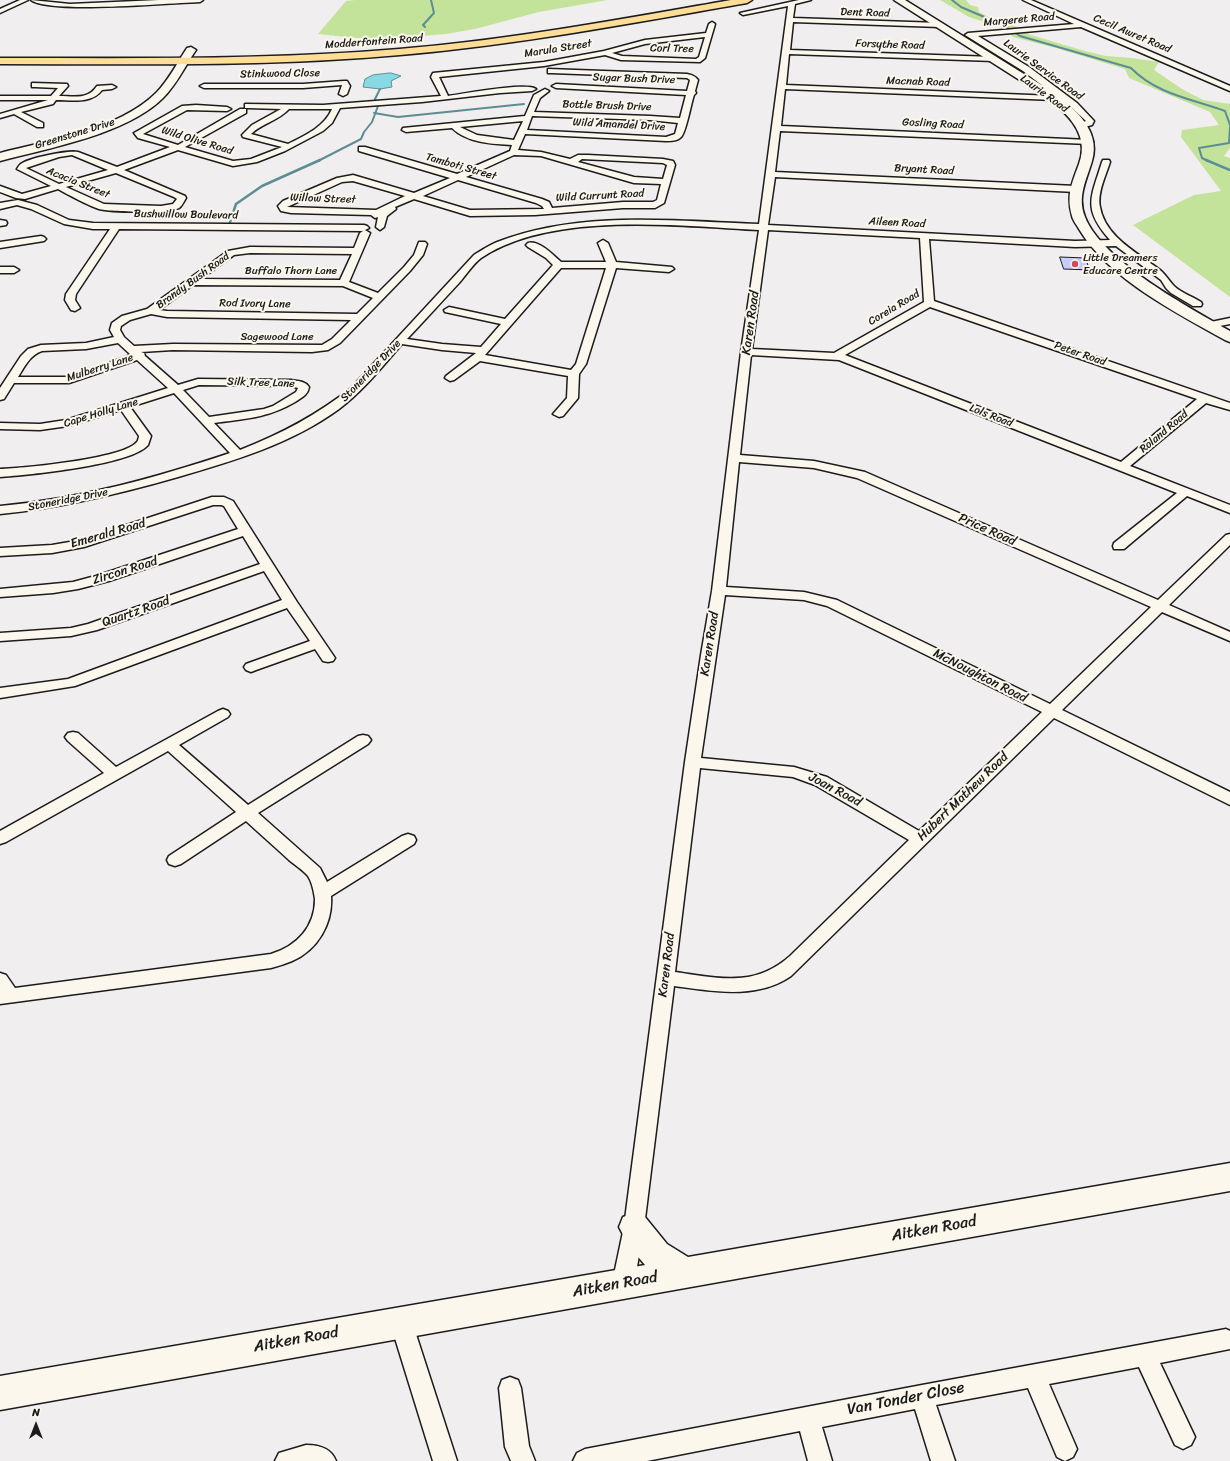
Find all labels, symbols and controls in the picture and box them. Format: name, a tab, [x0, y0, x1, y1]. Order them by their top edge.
street label: Dent Road	[840, 6, 890, 20]
street label: Margeret Road	[983, 10, 1055, 30]
street label: Cecil Awret Road	[1091, 12, 1173, 56]
street label: Modderfontein Road	[325, 32, 423, 52]
street label: Marula Street	[523, 37, 593, 61]
street label: Forsythe Road	[855, 37, 925, 53]
street label: Laurie Service Road	[1001, 37, 1085, 103]
street label: Corl Tree	[650, 42, 694, 56]
street label: Stinkwood Close	[240, 67, 320, 81]
street label: Sugar Bush Drive	[592, 71, 676, 87]
street label: Laurie Road	[1017, 72, 1071, 116]
street label: Macnab Road	[886, 74, 950, 90]
street label: Bottle Brush Drive	[562, 98, 652, 114]
street label: Greenstone Drive	[34, 116, 116, 152]
street label: Wild Amandel Drive	[572, 116, 666, 134]
street label: Gosling Road	[902, 116, 964, 132]
street label: Wild Olive Road	[160, 124, 234, 158]
street label: Tamboti Street	[424, 151, 498, 183]
street label: Bryant Road	[894, 162, 954, 178]
street label: Acacia Street	[44, 164, 112, 202]
street label: Wild Currunt Road	[556, 187, 644, 205]
street label: Willow Street	[290, 191, 356, 207]
street label: Bushwillow Boulevard	[134, 207, 238, 223]
street label: Aileen Road	[868, 215, 926, 231]
street label: Brandy Bush Road	[154, 250, 232, 312]
place label: Little Dreamers Educare Centre	[1083, 251, 1158, 277]
marker: Little Dreamers Educare Centre	[1070, 259, 1080, 269]
street label: Buffalo Thorn Lane	[245, 264, 337, 278]
street label: Coreia Road	[866, 288, 922, 328]
street label: Karen Road	[739, 290, 763, 356]
street label: Rod Ivory Lane	[219, 297, 291, 311]
street label: Sagewood Lane	[240, 330, 314, 344]
street label: Stoneridge Drive	[338, 337, 404, 405]
street label: Peter Road	[1052, 339, 1108, 369]
street label: Mulberry Lane	[65, 351, 135, 385]
street label: Silk Tree Lane	[227, 375, 295, 391]
street label: Cape Holly Lane	[62, 395, 140, 431]
street label: Lols Road	[967, 402, 1015, 430]
street label: Roland Road	[1137, 408, 1191, 456]
street label: Stoneridge Drive	[27, 486, 109, 514]
street label: Price Road	[956, 510, 1018, 550]
street label: Emerald Road	[69, 516, 147, 552]
street label: Zircon Road	[90, 554, 160, 588]
street label: Quartz Road	[100, 593, 172, 631]
street label: Karen Road	[697, 611, 723, 677]
street label: McNoughton Road	[930, 646, 1030, 706]
street label: Hubert Mathew Road	[914, 750, 1012, 844]
street label: Joan Road	[806, 770, 864, 810]
street label: Karen Road	[655, 932, 679, 998]
street label: Aitken Road	[890, 1212, 978, 1246]
street label: Aitken Road	[571, 1268, 659, 1302]
street label: Aitken Road	[252, 1323, 340, 1357]
street label: Van Tonder Close	[846, 1378, 966, 1420]
text: N	[32, 1403, 40, 1422]
north arrow	[16, 1405, 56, 1445]

